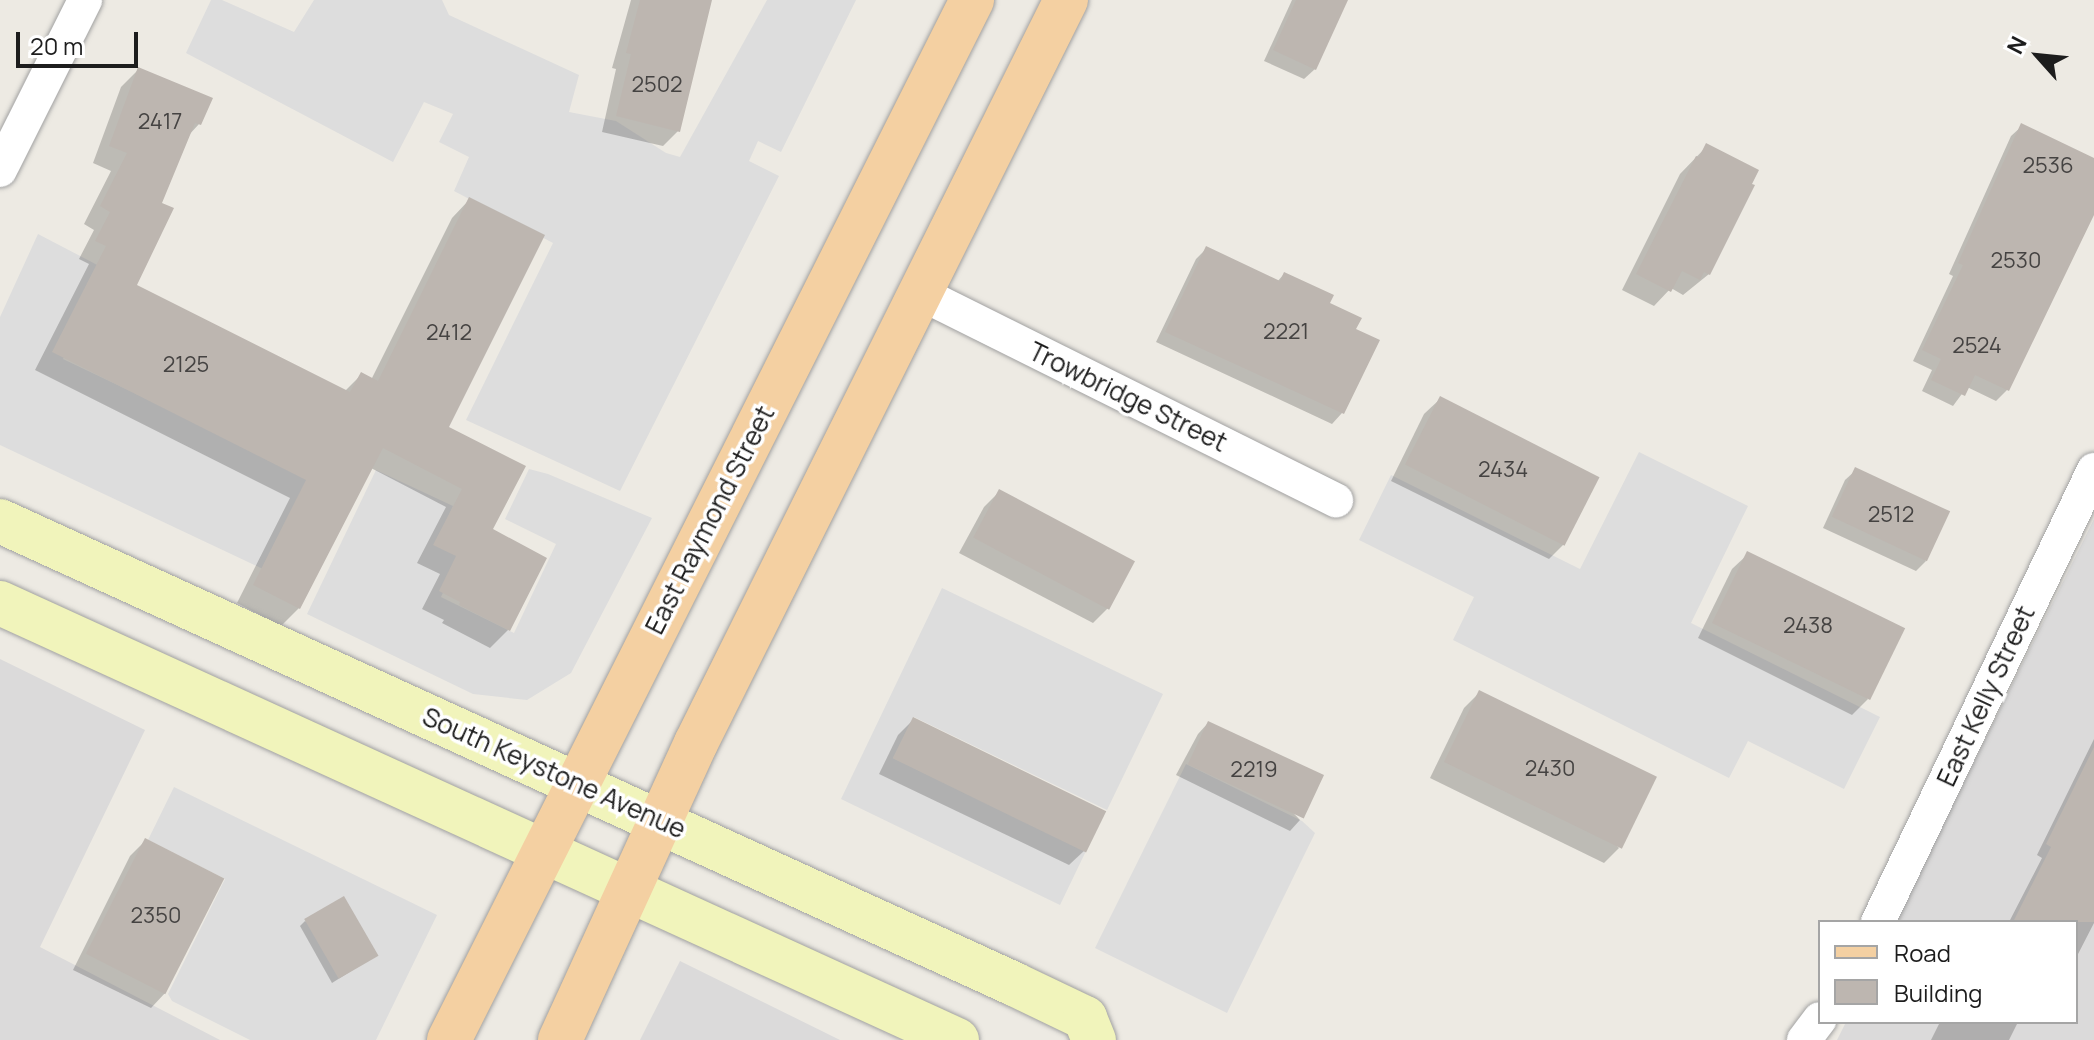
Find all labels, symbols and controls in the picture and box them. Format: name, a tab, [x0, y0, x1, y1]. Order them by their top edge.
scale bar	[20, 16, 142, 66]
north arrow	[1998, 16, 2078, 96]
text: 20 m	[30, 29, 83, 62]
text: N	[2000, 31, 2034, 59]
house number: 2502	[631, 72, 683, 98]
house number: 2417	[138, 109, 182, 135]
house number: 2536	[2022, 153, 2074, 179]
house number: 2530	[1991, 248, 2041, 274]
house number: 2221	[1263, 319, 1309, 345]
house number: 2412	[426, 320, 472, 346]
house number: 2524	[1952, 333, 2002, 359]
street label: Trowbridge Street	[1024, 336, 1232, 458]
house number: 2125	[163, 352, 209, 378]
street label: East Raymond Street	[639, 401, 781, 639]
house number: 2434	[1478, 457, 1528, 483]
house number: 2512	[1868, 502, 1914, 528]
street label: East Kelly Street	[1931, 601, 2041, 791]
house number: 2438	[1783, 613, 1833, 639]
street label: South Keystone Avenue	[418, 701, 690, 845]
house number: 2430	[1525, 756, 1575, 782]
house number: 2219	[1230, 757, 1278, 783]
house number: 2350	[131, 903, 181, 929]
legend	[1818, 920, 2078, 1024]
text: Road	[1894, 936, 1951, 969]
text: Building	[1894, 976, 1982, 1009]

